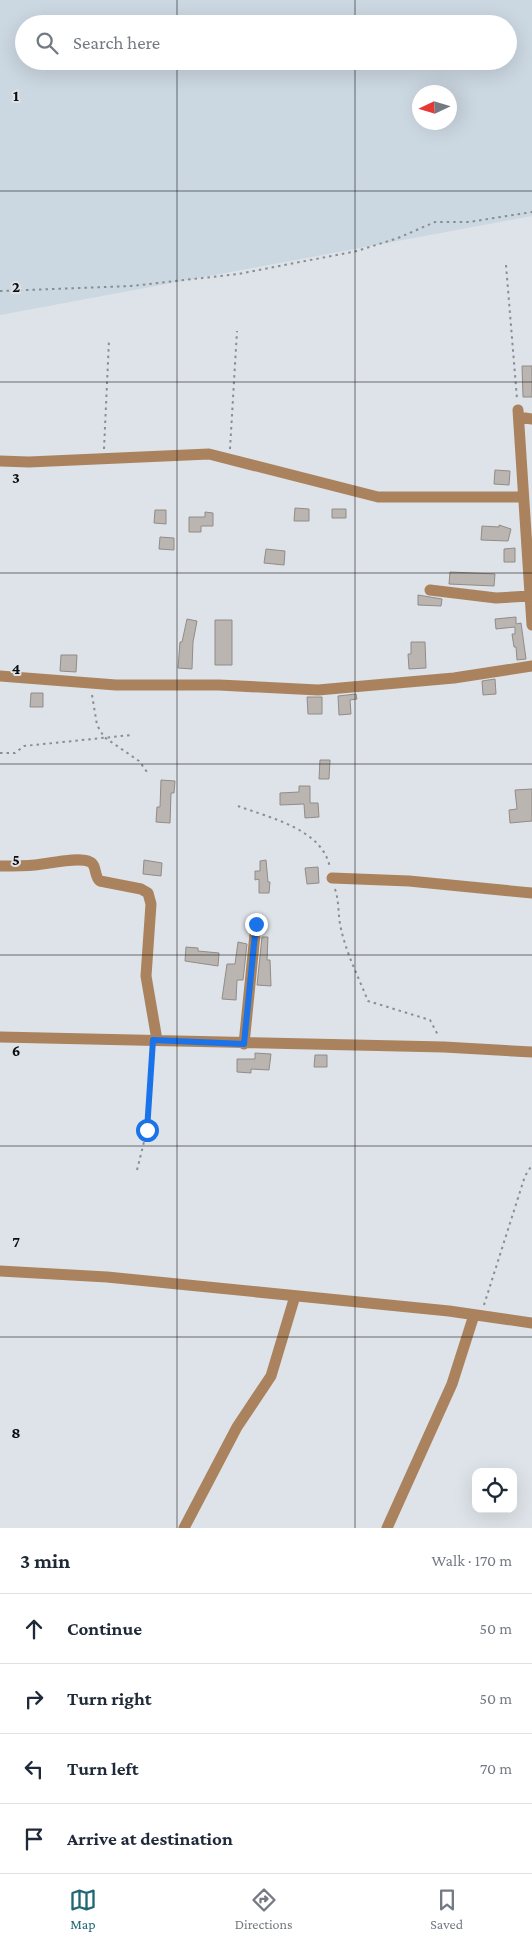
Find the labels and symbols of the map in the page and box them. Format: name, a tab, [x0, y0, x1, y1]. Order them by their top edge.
north arrow	[412, 85, 457, 130]
text: 1	[13, 87, 19, 104]
text: 2	[12, 278, 20, 295]
text: 3	[12, 469, 20, 486]
text: 4	[12, 660, 21, 677]
text: 5	[12, 851, 20, 868]
route end	[245, 913, 268, 936]
text: 6	[12, 1042, 20, 1059]
route start	[136, 1119, 159, 1142]
text: 7	[12, 1233, 20, 1250]
text: 8	[11, 1424, 21, 1441]

